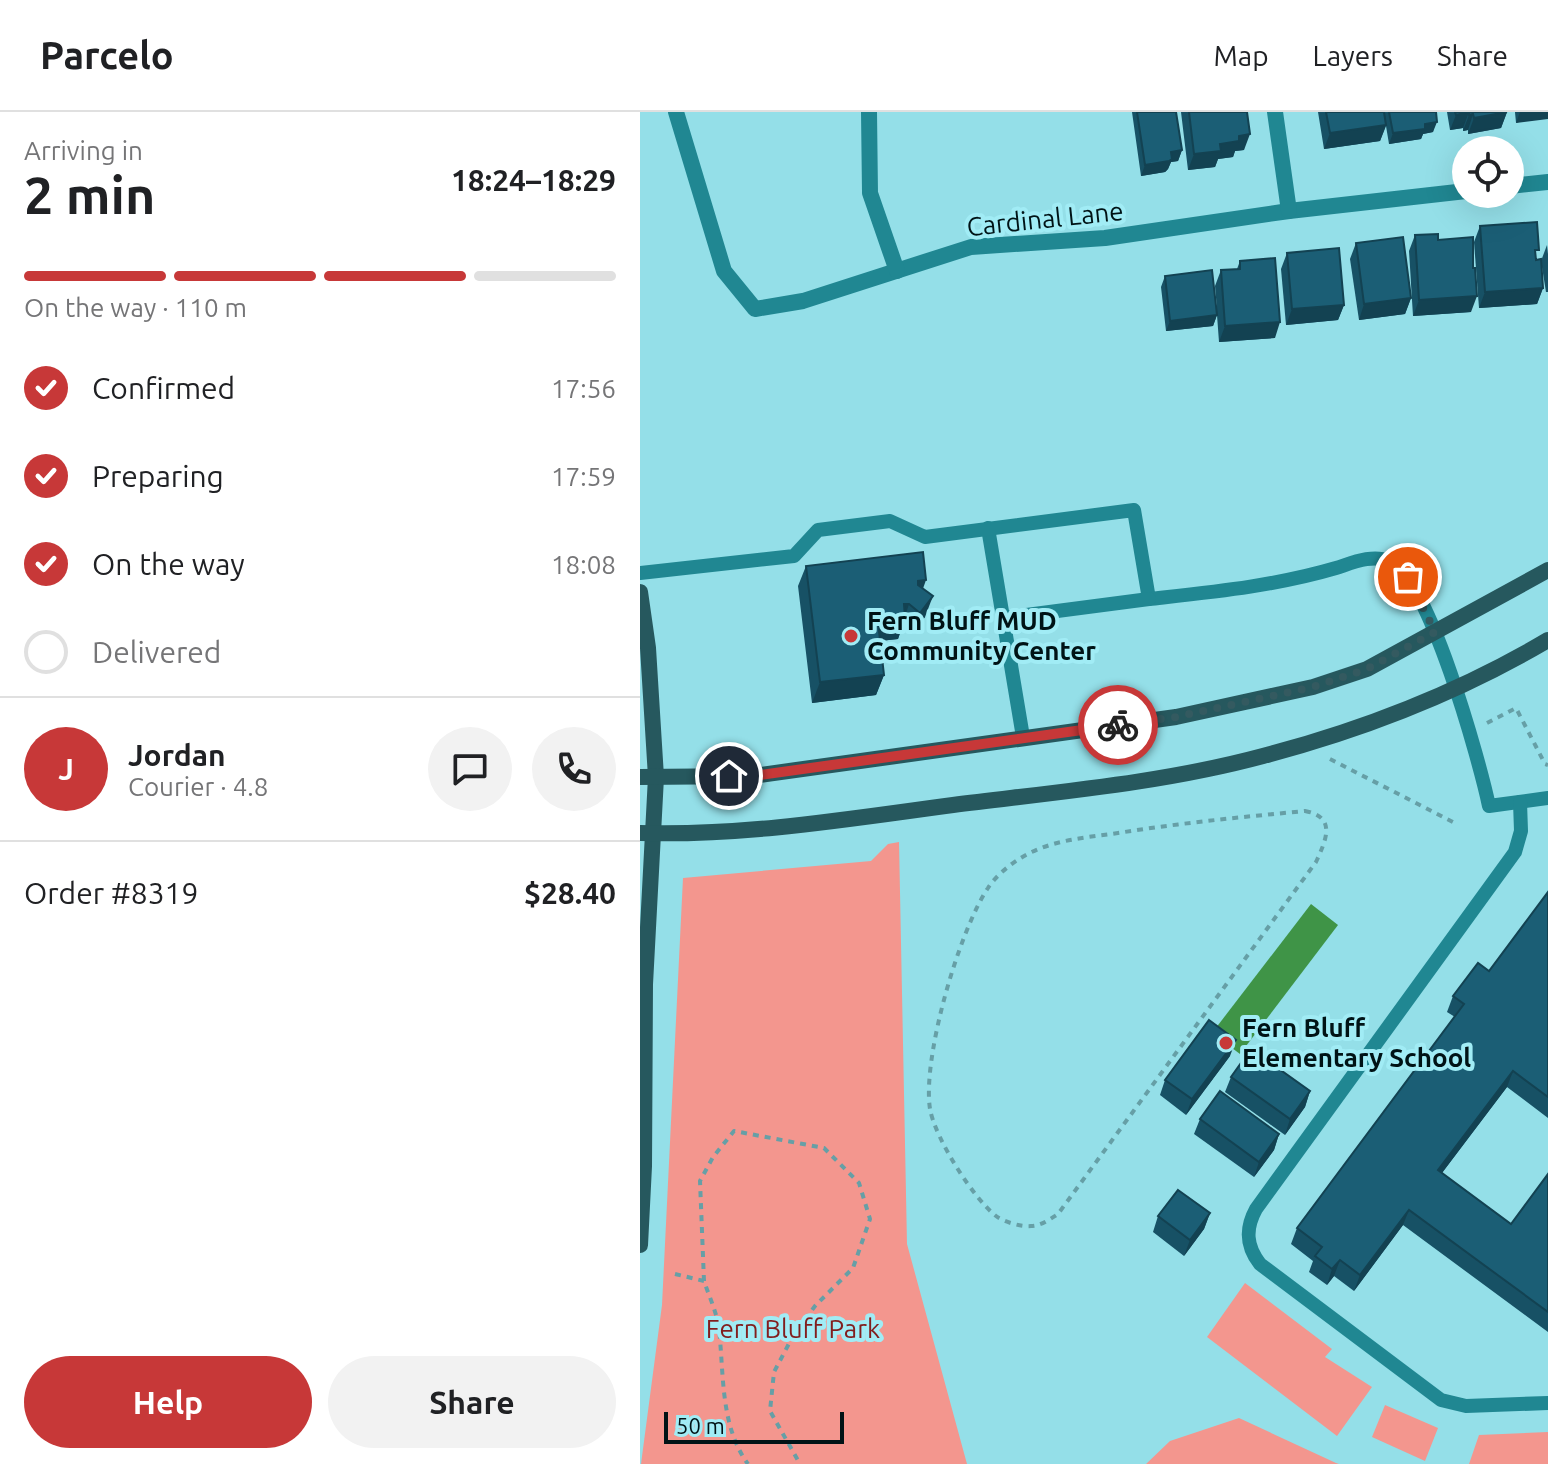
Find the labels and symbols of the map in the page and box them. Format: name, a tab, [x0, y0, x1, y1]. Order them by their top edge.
street label: Cardinal Lane	[965, 196, 1125, 241]
pin	[1374, 543, 1442, 611]
place label: Fern Bluff MUD Community Center	[867, 606, 1096, 665]
marker: Fern Bluff MUD Community Center	[842, 627, 860, 645]
courier	[1078, 685, 1158, 765]
pin	[695, 742, 763, 810]
place label: Fern Bluff Elementary School	[1242, 1013, 1471, 1072]
marker: Fern Bluff Elementary School	[1217, 1034, 1235, 1052]
park label: Fern Bluff Park	[706, 1314, 880, 1343]
scale bar	[664, 1408, 844, 1444]

